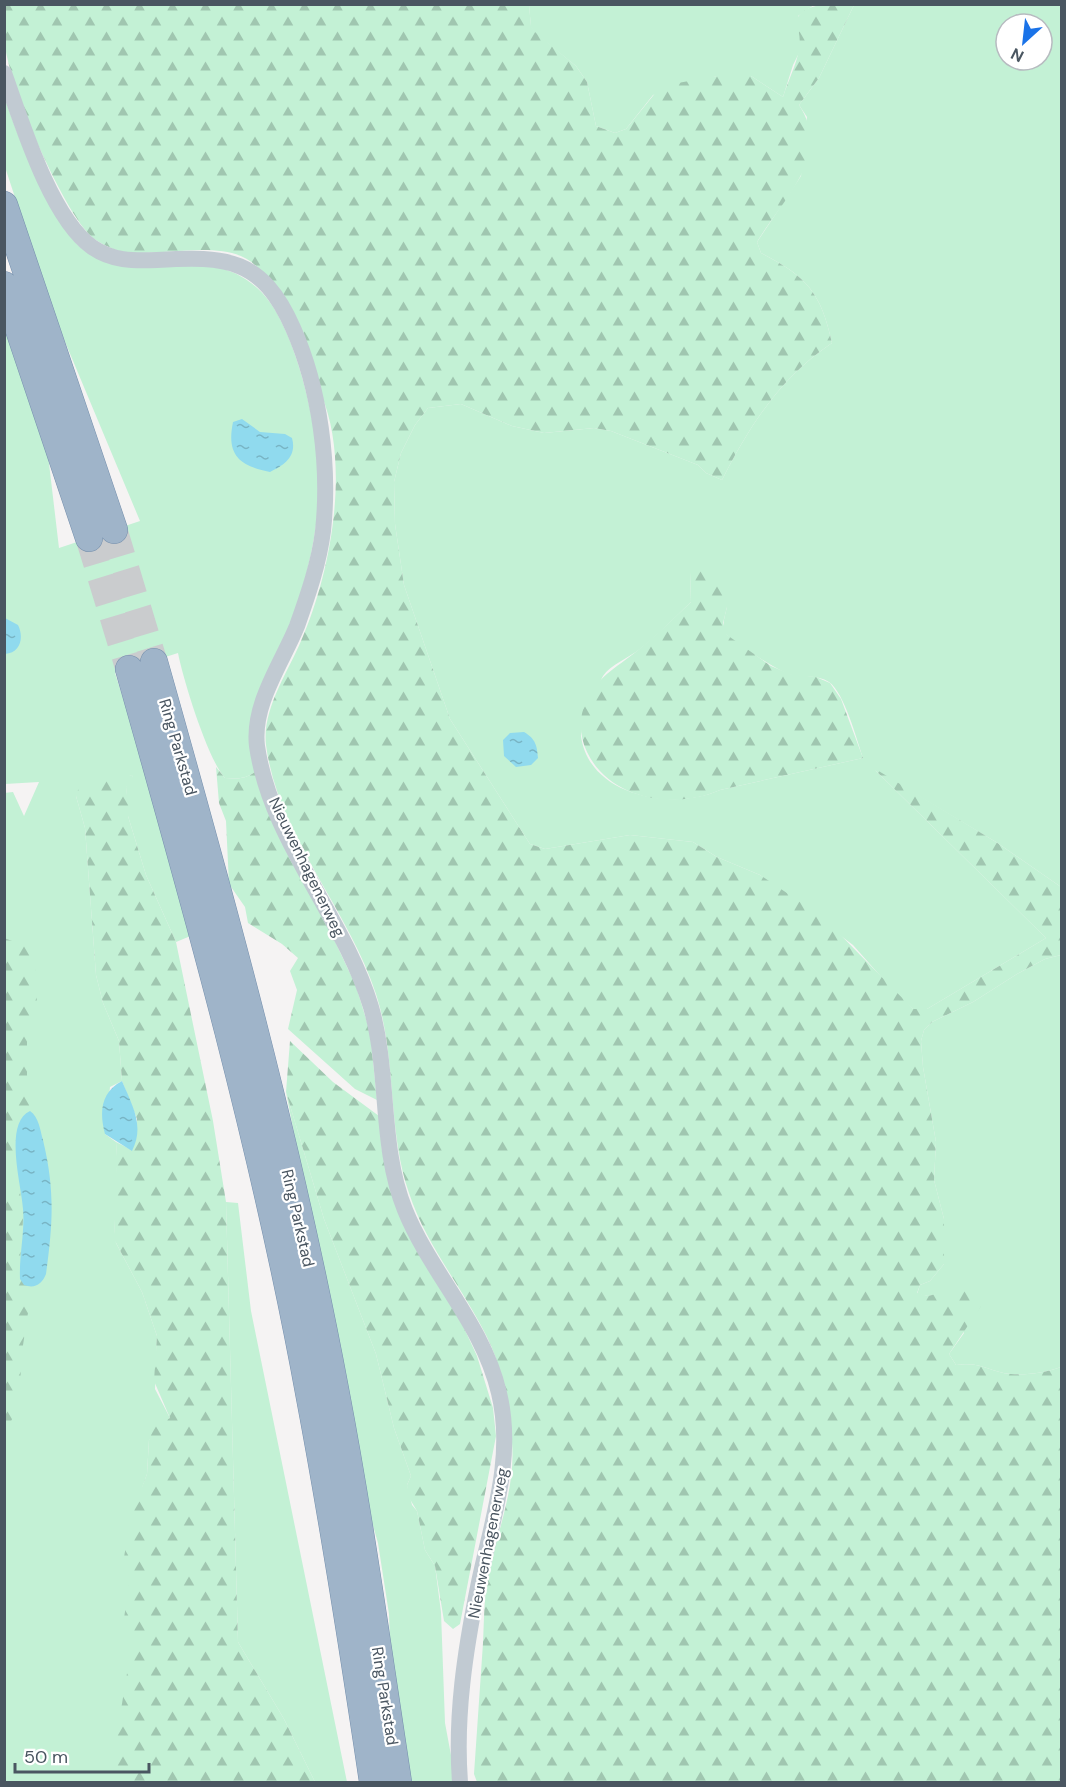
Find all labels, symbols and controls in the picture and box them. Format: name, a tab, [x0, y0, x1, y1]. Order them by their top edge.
north arrow	[994, 12, 1054, 72]
text: N	[1007, 43, 1027, 67]
street label: Ring Parkstad	[154, 696, 202, 798]
street label: Nieuwenhagenerweg	[264, 794, 350, 940]
street label: Ring Parkstad	[277, 1167, 319, 1269]
street label: Nieuwenhagenerweg	[463, 1466, 513, 1620]
street label: Ring Parkstad	[367, 1645, 403, 1747]
scale bar	[15, 1736, 148, 1774]
text: 50 m	[24, 1745, 68, 1769]

